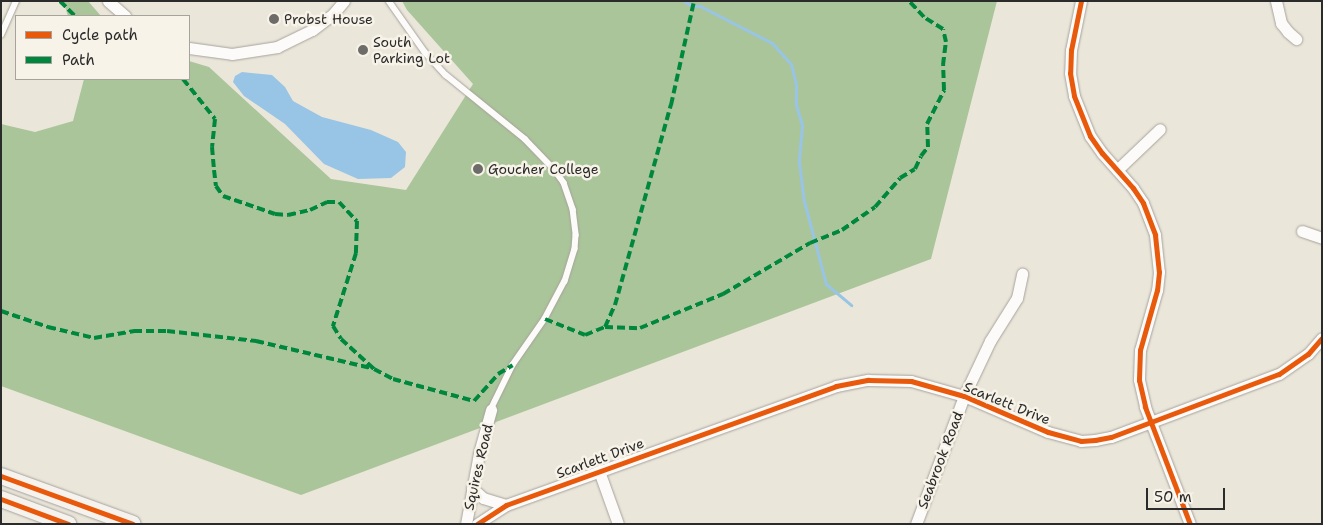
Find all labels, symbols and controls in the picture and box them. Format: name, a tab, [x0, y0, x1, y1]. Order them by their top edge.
place label: Probst House	[284, 11, 373, 27]
marker: Probst House	[268, 13, 280, 25]
legend	[15, 15, 190, 80]
text: Cycle path	[62, 25, 138, 45]
place label: South Parking Lot	[373, 34, 450, 66]
marker: South Parking Lot	[357, 44, 369, 56]
text: Path	[62, 50, 95, 70]
place label: Goucher College	[488, 161, 599, 177]
marker: Goucher College	[472, 163, 484, 175]
street label: Scarlett Drive	[961, 378, 1053, 428]
street label: Seabrook Road	[914, 409, 966, 511]
street label: Squires Road	[460, 422, 496, 512]
street label: Scarlett Drive	[554, 434, 646, 482]
scale bar	[1148, 478, 1227, 510]
text: 50 m	[1154, 487, 1192, 507]

